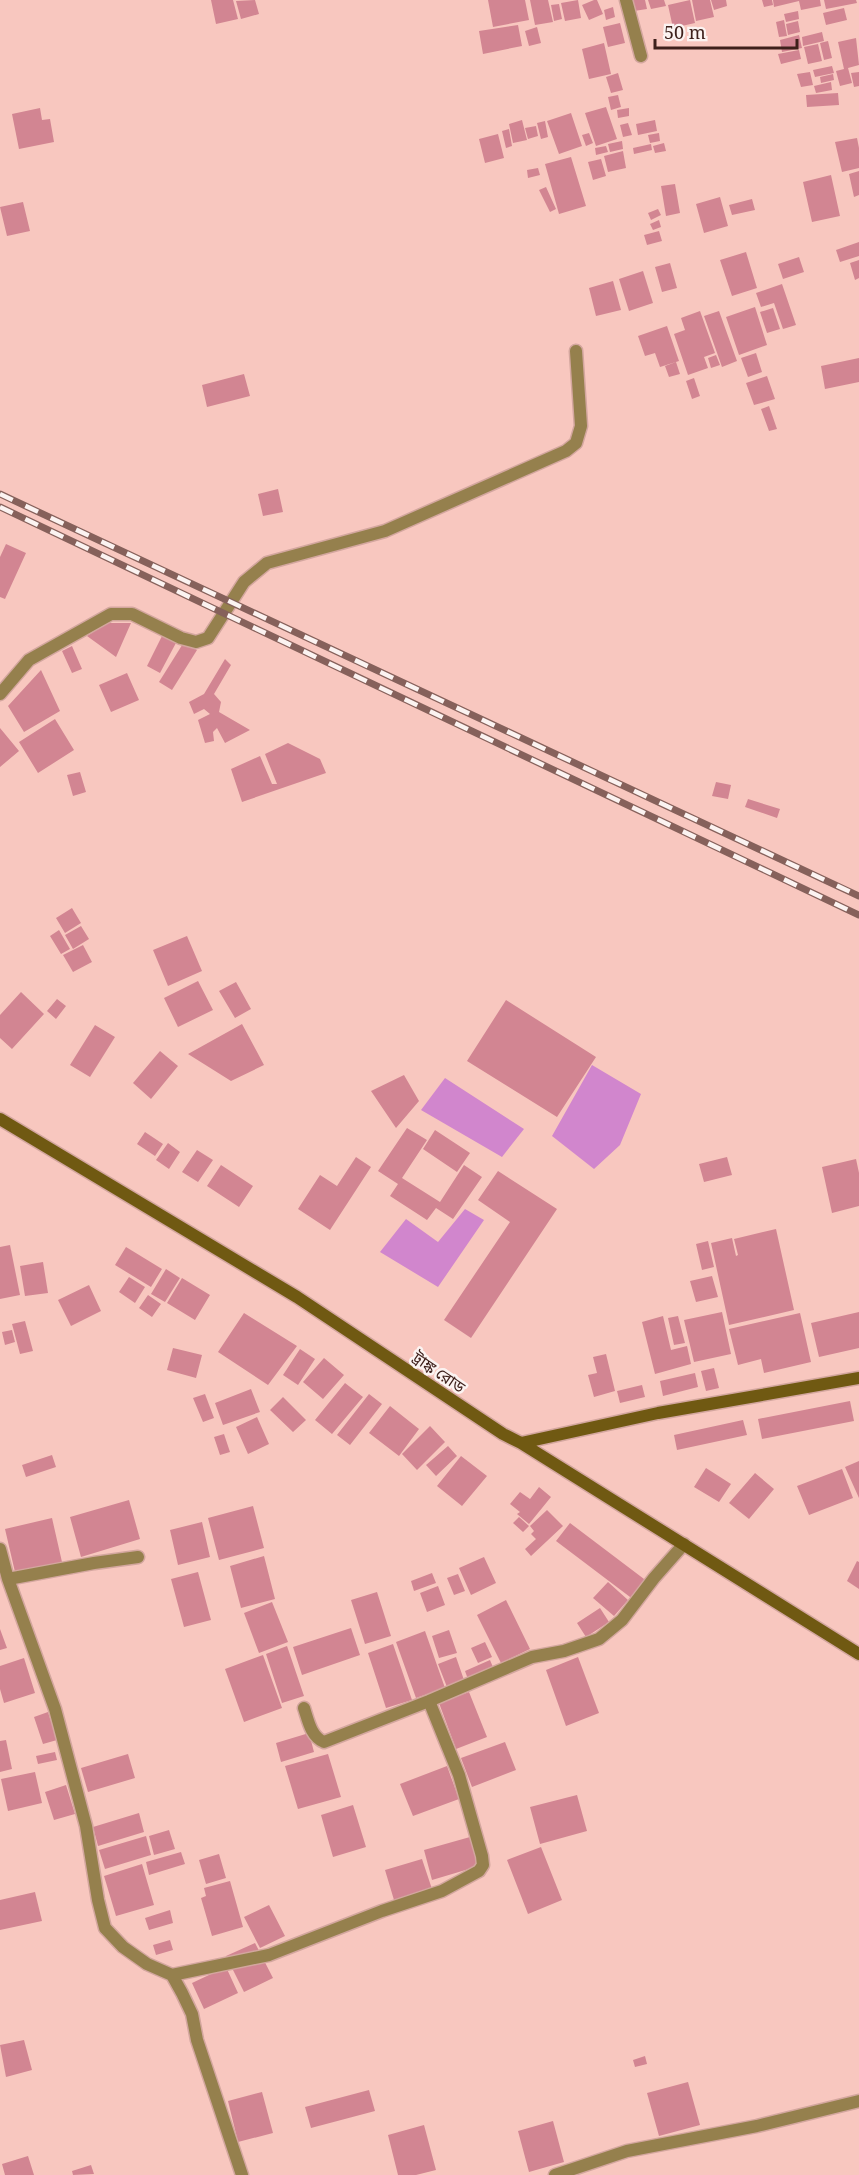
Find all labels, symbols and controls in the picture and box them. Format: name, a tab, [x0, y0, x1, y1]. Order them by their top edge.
scale bar	[655, 12, 798, 50]
text: 50 m	[664, 20, 706, 44]
street label: ট্রাঙ্ক রোড	[407, 1346, 470, 1398]

